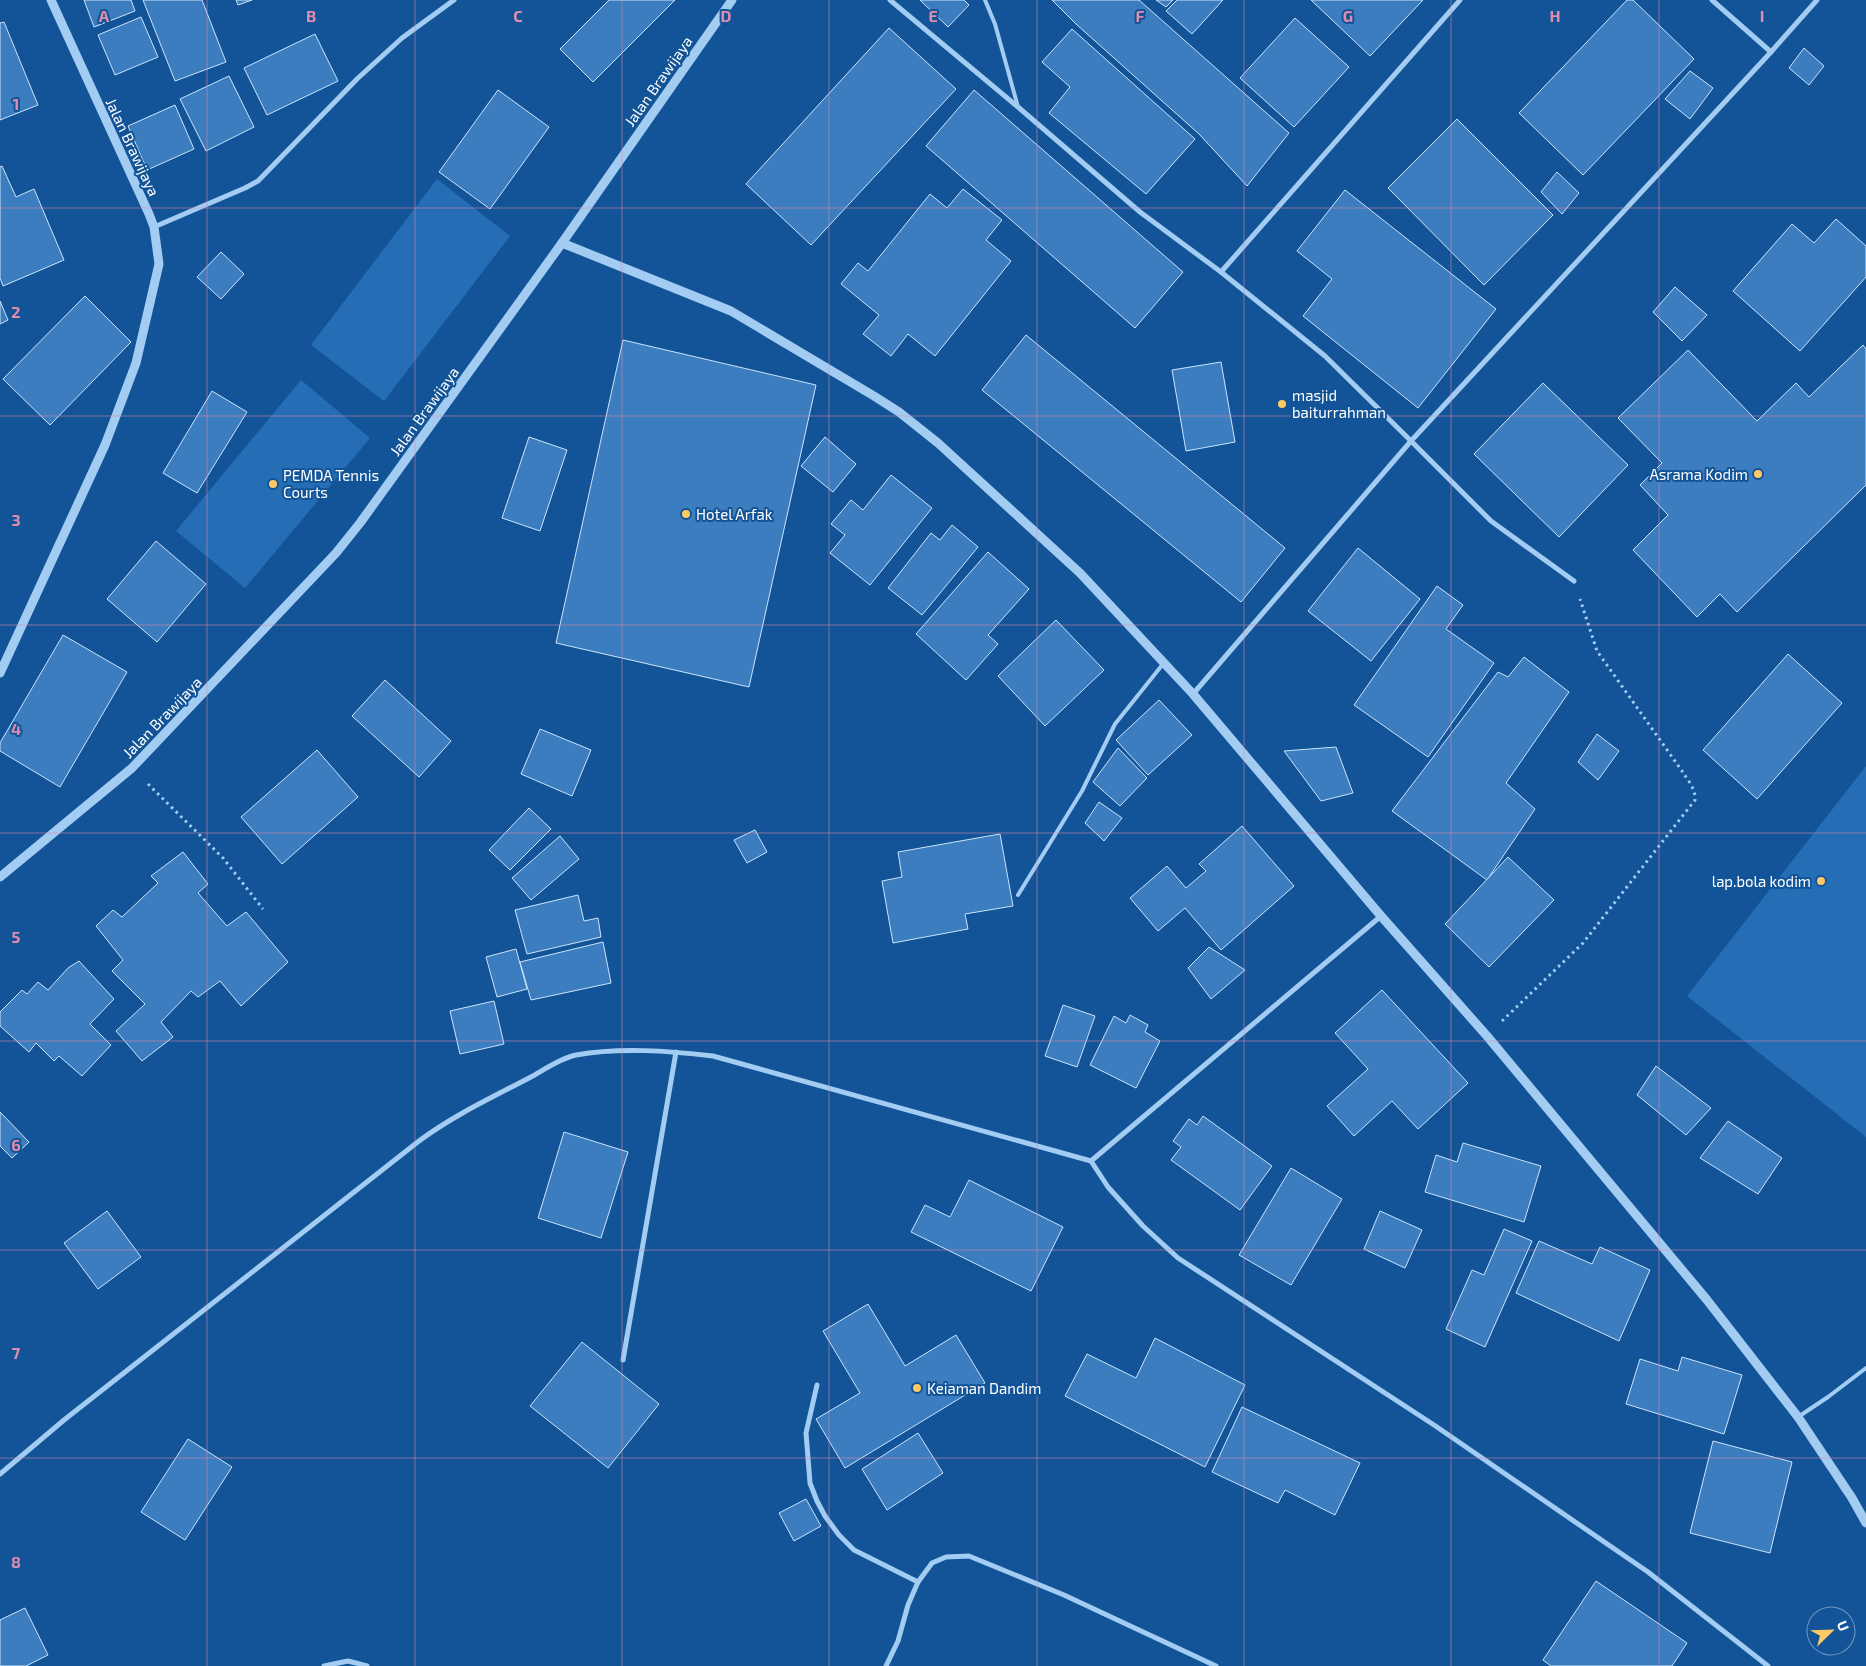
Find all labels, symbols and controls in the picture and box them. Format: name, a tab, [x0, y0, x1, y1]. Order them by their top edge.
text: A	[99, 6, 110, 25]
text: B	[306, 6, 316, 25]
text: C	[513, 6, 523, 25]
text: D	[721, 6, 732, 25]
text: E	[928, 6, 938, 25]
text: F	[1136, 6, 1145, 25]
text: G	[1343, 6, 1353, 25]
text: H	[1549, 6, 1561, 25]
text: I	[1760, 6, 1764, 25]
street label: Jalan Brawijaya	[620, 33, 697, 130]
text: 1	[13, 94, 19, 113]
street label: Jalan Brawijaya	[102, 95, 164, 199]
text: 2	[11, 302, 21, 321]
street label: Jalan Brawijaya	[386, 363, 463, 460]
place label: masjid baiturrahman	[1292, 386, 1386, 421]
marker: masjid baiturrahman	[1276, 398, 1288, 410]
place label: Asrama Kodim	[1649, 465, 1748, 483]
place label: PEMDA Tennis Courts	[283, 466, 379, 501]
marker: Asrama Kodim	[1752, 468, 1764, 480]
marker: PEMDA Tennis Courts	[267, 478, 279, 490]
place label: Hotel Arfak	[696, 505, 773, 523]
marker: Hotel Arfak	[680, 508, 692, 520]
text: 3	[11, 510, 21, 529]
street label: Jalan Brawijaya	[119, 673, 206, 762]
text: 4	[11, 719, 21, 738]
place label: lap.bola kodim	[1712, 872, 1811, 890]
marker: lap.bola kodim	[1815, 875, 1827, 887]
text: 5	[12, 927, 21, 946]
text: 6	[11, 1135, 21, 1154]
text: 7	[12, 1343, 21, 1362]
place label: Keiaman Dandim	[927, 1379, 1041, 1397]
marker: Keiaman Dandim	[911, 1382, 923, 1394]
text: 8	[11, 1552, 21, 1571]
north arrow	[1806, 1606, 1856, 1656]
text: U	[1834, 1618, 1853, 1633]

